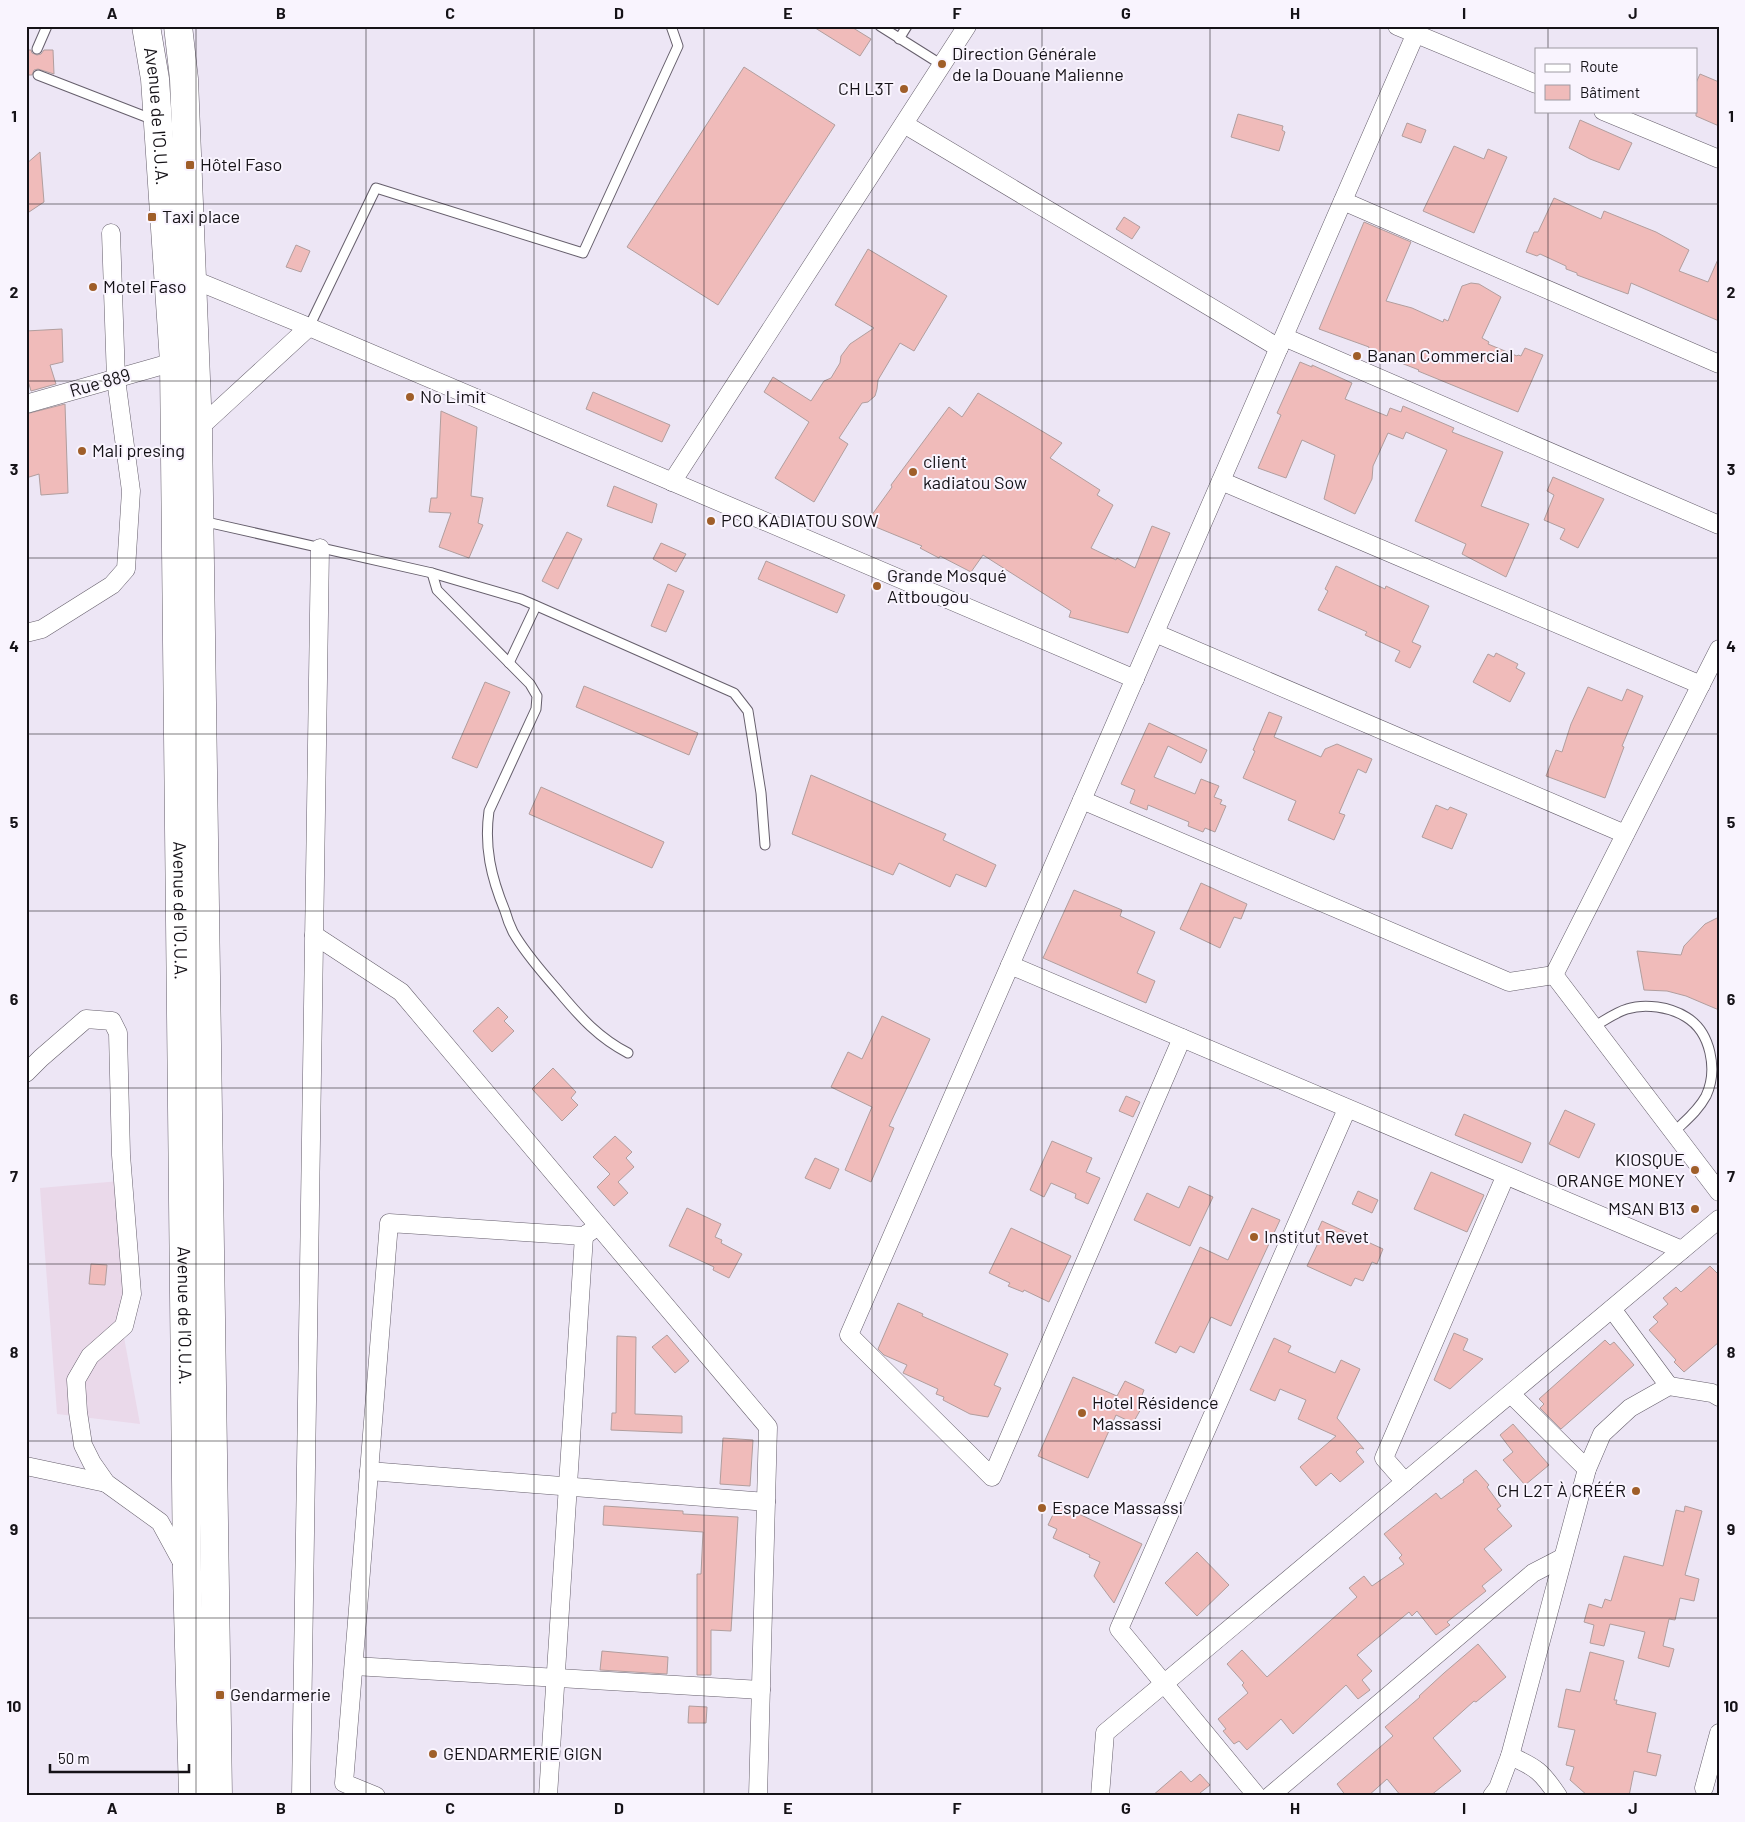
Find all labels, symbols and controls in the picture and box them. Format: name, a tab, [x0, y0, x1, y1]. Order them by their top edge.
text: A	[107, 3, 118, 22]
text: B	[276, 3, 286, 22]
text: C	[445, 3, 455, 22]
text: D	[614, 3, 624, 22]
text: E	[783, 3, 793, 22]
text: F	[953, 3, 962, 22]
text: G	[1121, 3, 1131, 22]
text: H	[1290, 3, 1300, 22]
text: I	[1462, 3, 1466, 22]
text: J	[1628, 3, 1638, 22]
place label: Direction Générale de la Douane Malienne	[952, 42, 1124, 85]
street label: Avenue de l'O.U.A.	[140, 45, 174, 186]
legend	[1535, 48, 1698, 112]
text: Route	[1580, 57, 1619, 75]
marker: Direction Générale de la Douane Malienne	[936, 58, 948, 70]
place label: CH L3T	[838, 77, 894, 99]
marker: CH L3T	[898, 83, 910, 95]
text: Bâtiment	[1580, 83, 1640, 101]
text: 1	[11, 106, 17, 125]
text: 1	[1728, 106, 1734, 125]
place label: Hôtel Faso	[200, 153, 282, 175]
marker: Hôtel Faso	[184, 159, 196, 171]
place label: Taxi place	[162, 205, 240, 227]
marker: Taxi place	[146, 211, 158, 223]
place label: Motel Faso	[103, 275, 187, 297]
marker: Motel Faso	[87, 281, 99, 293]
text: 2	[10, 282, 19, 301]
text: 2	[1727, 282, 1736, 301]
place label: Banan Commercial	[1367, 344, 1513, 366]
marker: Banan Commercial	[1351, 350, 1363, 362]
street label: Rue 889	[67, 363, 133, 401]
place label: No Limit	[420, 385, 486, 407]
marker: No Limit	[404, 391, 416, 403]
place label: Mali presing	[92, 439, 185, 461]
marker: Mali presing	[76, 445, 88, 457]
place label: client kadiatou Sow	[923, 450, 1027, 493]
text: 3	[10, 459, 18, 478]
text: 3	[1727, 459, 1735, 478]
marker: client kadiatou Sow	[907, 466, 919, 478]
place label: PCO KADIATOU SOW	[721, 509, 879, 531]
marker: PCO KADIATOU SOW	[705, 515, 717, 527]
place label: Grande Mosqué Attbougou	[887, 564, 1007, 607]
marker: Grande Mosqué Attbougou	[871, 580, 883, 592]
text: 4	[9, 636, 19, 655]
text: 4	[1726, 636, 1736, 655]
text: 5	[10, 812, 19, 831]
text: 5	[1727, 812, 1736, 831]
street label: Avenue de l'O.U.A.	[169, 841, 193, 980]
text: 6	[10, 989, 19, 1008]
text: 6	[1727, 989, 1736, 1008]
place label: KIOSQUE ORANGE MONEY	[1556, 1148, 1685, 1191]
marker: KIOSQUE ORANGE MONEY	[1689, 1164, 1701, 1176]
text: 7	[10, 1166, 18, 1185]
text: 7	[1727, 1166, 1735, 1185]
place label: MSAN B13	[1608, 1197, 1685, 1219]
marker: MSAN B13	[1689, 1203, 1701, 1215]
place label: Institut Revet	[1264, 1225, 1369, 1247]
marker: Institut Revet	[1248, 1231, 1260, 1243]
street label: Avenue de l'O.U.A.	[173, 1246, 197, 1385]
text: 8	[10, 1342, 19, 1361]
text: 8	[1727, 1342, 1736, 1361]
place label: Hotel Résidence Massassi	[1092, 1391, 1219, 1434]
marker: Hotel Résidence Massassi	[1076, 1407, 1088, 1419]
place label: CH L2T À CRÉÉR	[1497, 1479, 1626, 1501]
marker: CH L2T À CRÉÉR	[1630, 1485, 1642, 1497]
place label: Espace Massassi	[1052, 1496, 1183, 1518]
marker: Espace Massassi	[1036, 1502, 1048, 1514]
text: 9	[10, 1519, 18, 1538]
text: 9	[1727, 1519, 1735, 1538]
place label: Gendarmerie	[230, 1683, 331, 1705]
marker: Gendarmerie	[214, 1689, 226, 1701]
text: 10	[7, 1696, 21, 1715]
text: 10	[1724, 1696, 1738, 1715]
scale bar	[50, 1742, 189, 1774]
place label: GENDARMERIE GIGN	[443, 1742, 602, 1764]
marker: GENDARMERIE GIGN	[427, 1748, 439, 1760]
text: 50 m	[58, 1749, 90, 1767]
text: A	[107, 1798, 118, 1817]
text: B	[276, 1798, 286, 1817]
text: C	[445, 1798, 455, 1817]
text: D	[614, 1798, 624, 1817]
text: E	[783, 1798, 793, 1817]
text: F	[953, 1798, 962, 1817]
text: G	[1121, 1798, 1131, 1817]
text: H	[1290, 1798, 1300, 1817]
text: I	[1462, 1798, 1466, 1817]
text: J	[1628, 1798, 1638, 1817]

